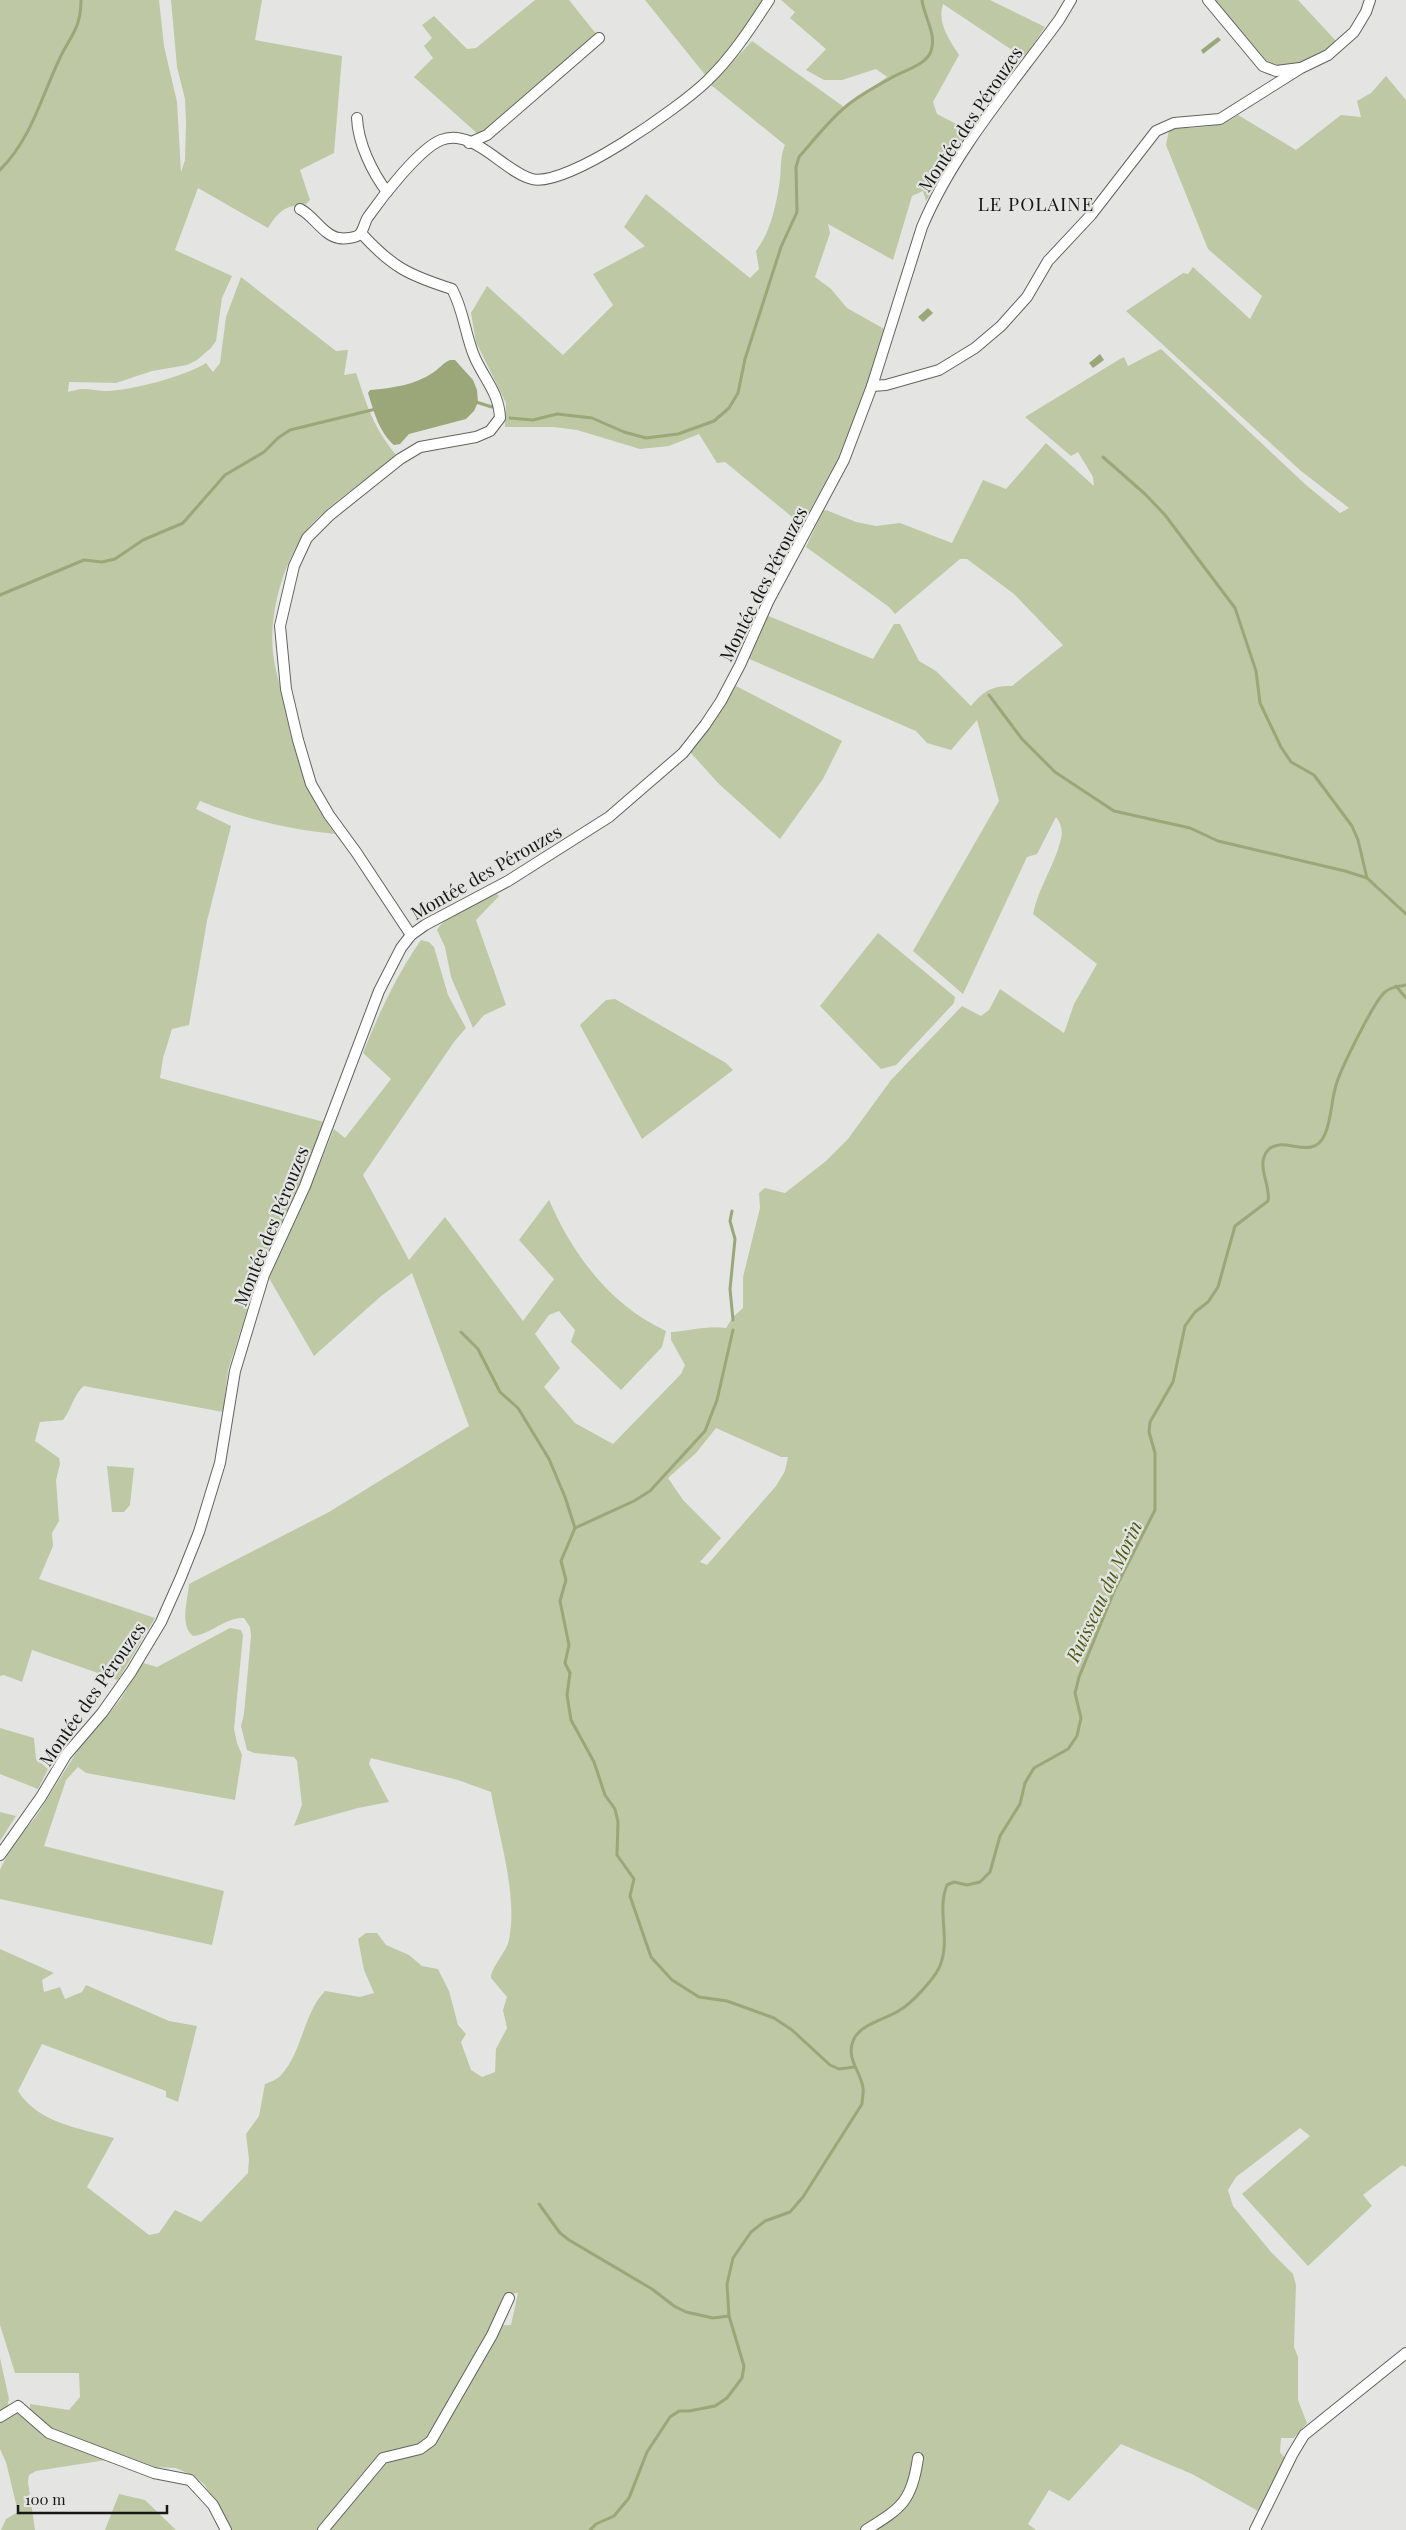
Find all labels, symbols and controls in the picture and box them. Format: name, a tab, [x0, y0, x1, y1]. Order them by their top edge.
street label: Montée des Pérouzes	[912, 42, 1028, 196]
district label: LE POLAINE	[978, 190, 1094, 216]
street label: Montée des Pérouzes	[714, 503, 812, 665]
street label: Montée des Pérouzes	[406, 819, 566, 925]
street label: Montée des Pérouzes	[228, 1143, 314, 1309]
water label: Ruisseau du Morin	[1058, 1516, 1147, 1667]
street label: Montée des Pérouzes	[33, 1617, 151, 1771]
scale bar	[18, 2482, 166, 2514]
text: 100 m	[25, 2489, 66, 2509]

